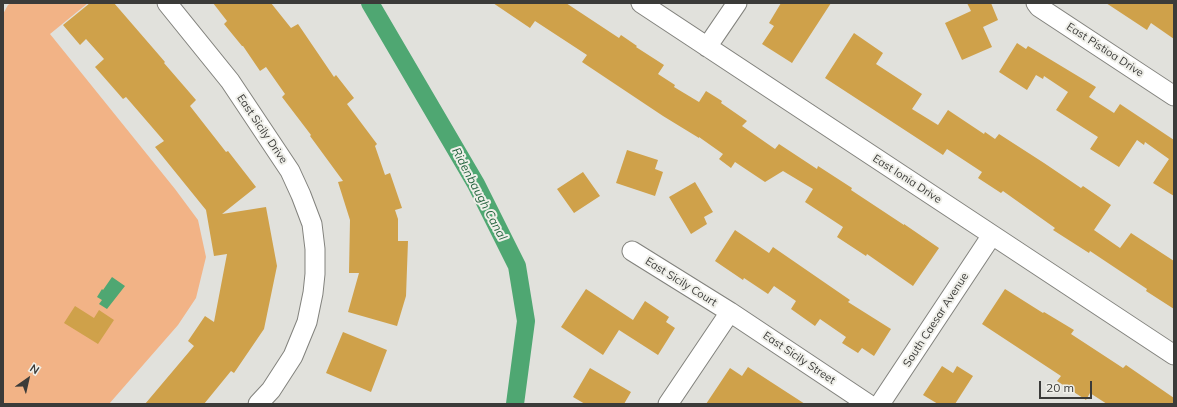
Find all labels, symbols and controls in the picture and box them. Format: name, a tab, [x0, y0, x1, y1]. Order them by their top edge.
street label: East Pistioa Drive	[1064, 20, 1146, 80]
street label: East Sicily Drive	[234, 92, 290, 166]
water label: Ridenbaugh Canal	[448, 145, 510, 243]
street label: East Ionia Drive	[870, 152, 944, 206]
street label: East Sicily Court	[643, 255, 719, 309]
street label: South Caesar Avenue	[901, 270, 971, 370]
street label: East Sicily Street	[760, 329, 838, 387]
north arrow	[8, 359, 48, 399]
text: N	[27, 361, 42, 377]
scale bar	[1041, 373, 1094, 399]
text: 20 m	[1046, 380, 1074, 395]

